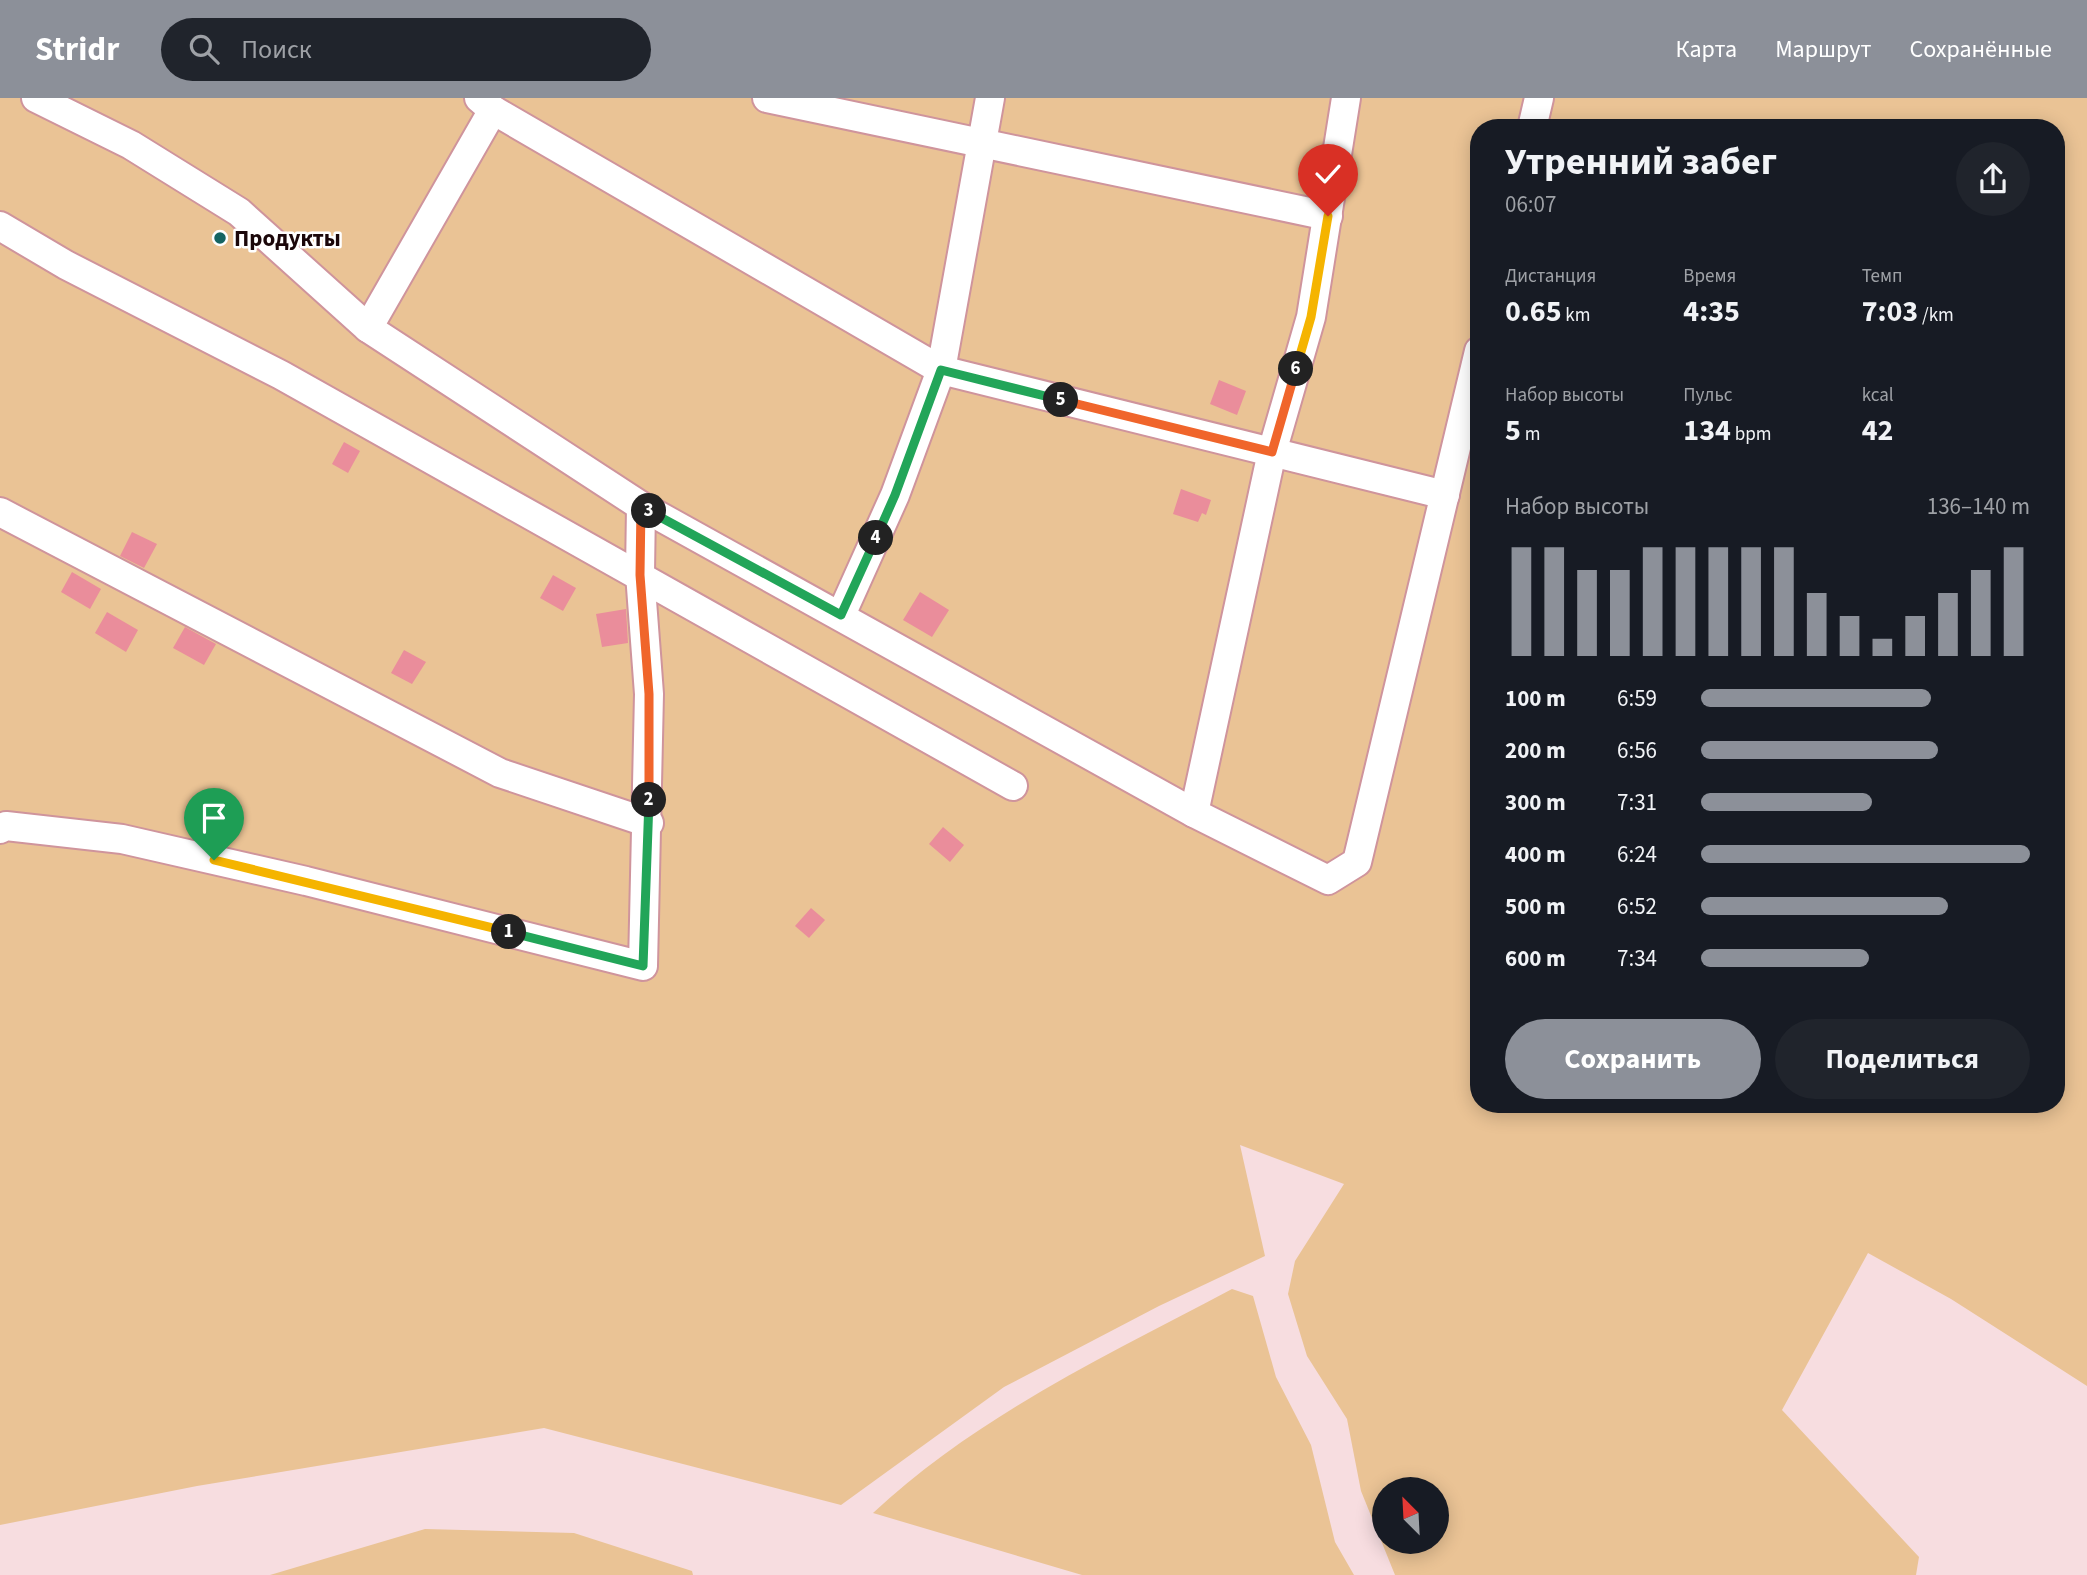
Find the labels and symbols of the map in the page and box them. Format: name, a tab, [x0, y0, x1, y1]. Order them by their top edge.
pin	[1298, 144, 1358, 216]
place label: Продукты	[234, 222, 341, 255]
marker: Продукты	[212, 230, 228, 246]
pin: 6	[1278, 352, 1314, 386]
pin: 5	[1044, 382, 1078, 418]
pin: 3	[632, 494, 666, 528]
pin: 4	[858, 520, 894, 556]
pin: 2	[632, 782, 666, 818]
pin	[184, 788, 244, 860]
pin: 1	[491, 914, 526, 950]
north arrow	[1372, 1477, 1449, 1554]

